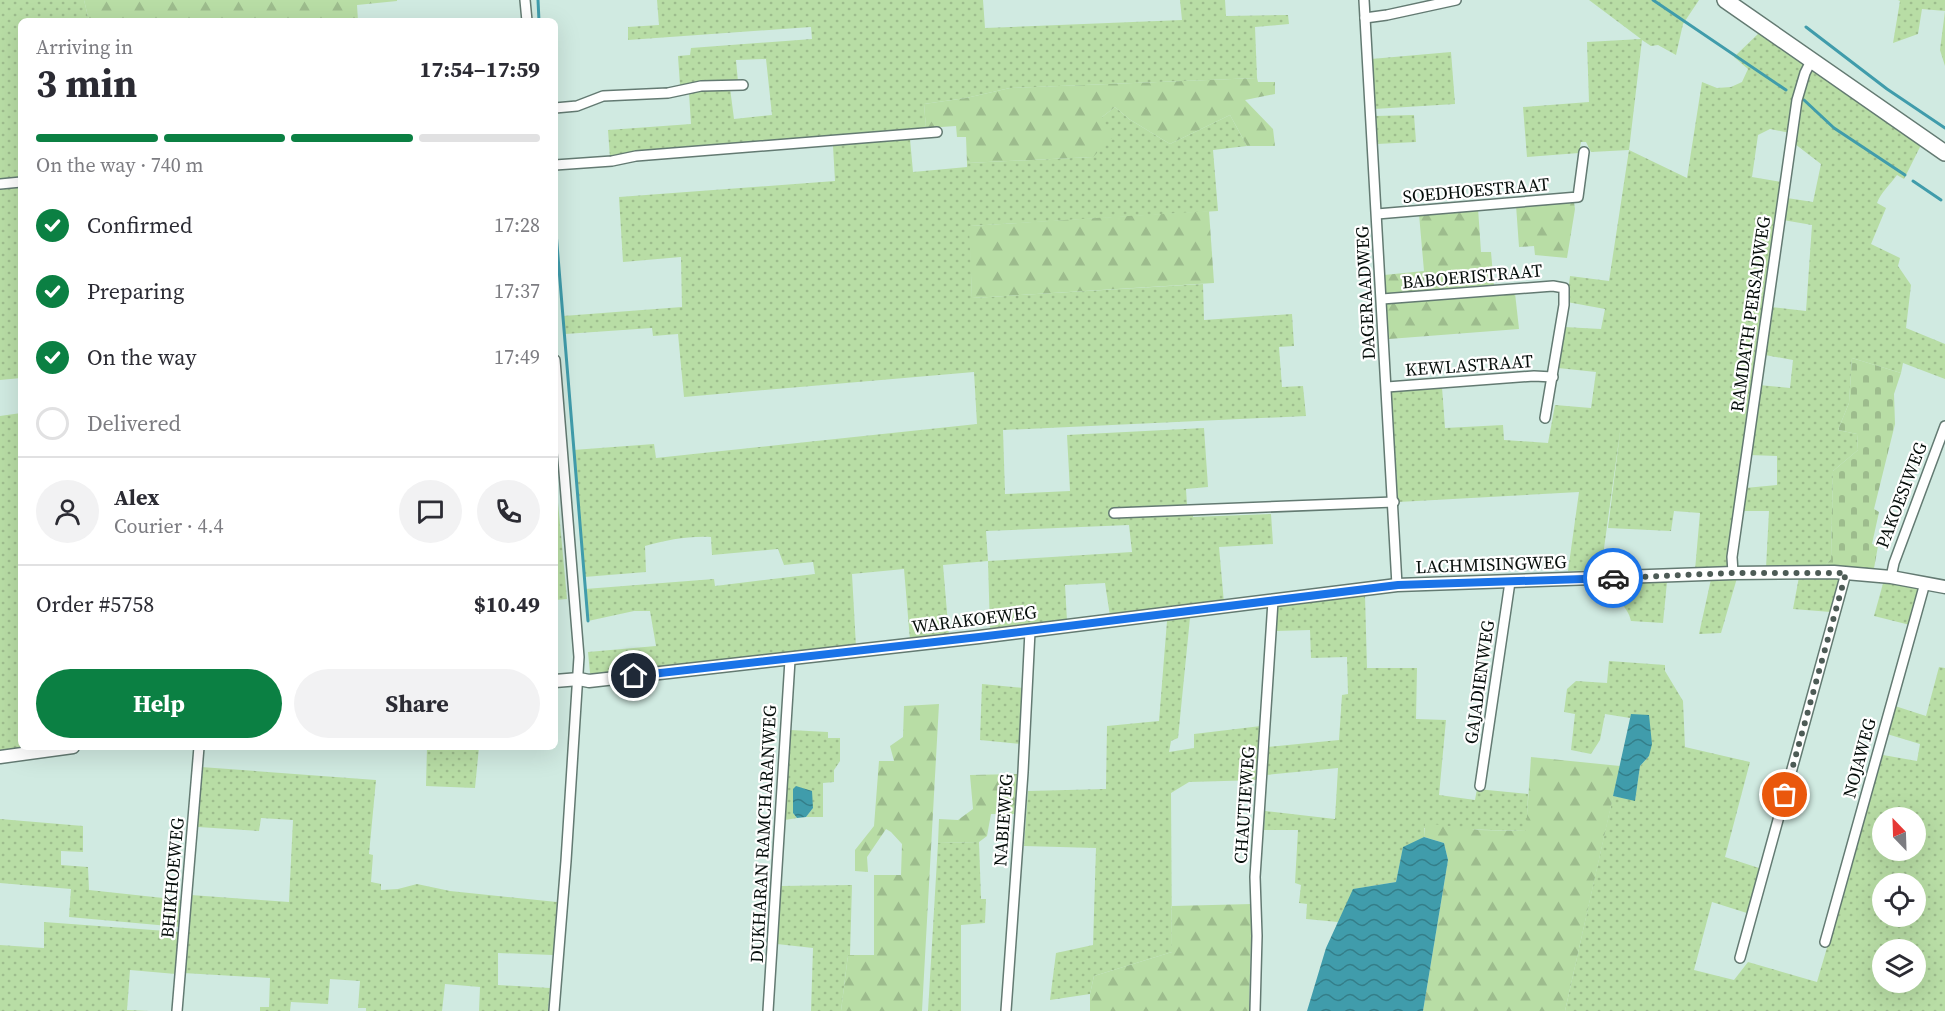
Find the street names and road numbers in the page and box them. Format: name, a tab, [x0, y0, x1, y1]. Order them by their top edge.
street label: SOEDHOESTRAAT	[1402, 171, 1551, 209]
street label: RAMDATH PERSADWEG	[1724, 214, 1776, 414]
street label: DAGERAADWEG	[1349, 225, 1381, 361]
street label: BABOERISTRAAT	[1401, 257, 1543, 295]
street label: KEWLASTRAAT	[1404, 348, 1534, 382]
street label: PAKOESIWEG	[1869, 438, 1933, 552]
street label: LACHMISINGWEG	[1415, 549, 1567, 579]
street label: WARAKOEWEG	[910, 599, 1038, 639]
street label: GAJADIENWEG	[1458, 618, 1500, 746]
street label: DUKHARAN RAMCHARANWEG	[744, 704, 782, 964]
street label: NOJAWEG	[1836, 715, 1882, 801]
street label: CHAUTIEWEG	[1227, 745, 1261, 865]
street label: NABIEWEG	[987, 773, 1019, 867]
street label: BHIKHOEWEG	[154, 817, 190, 939]

